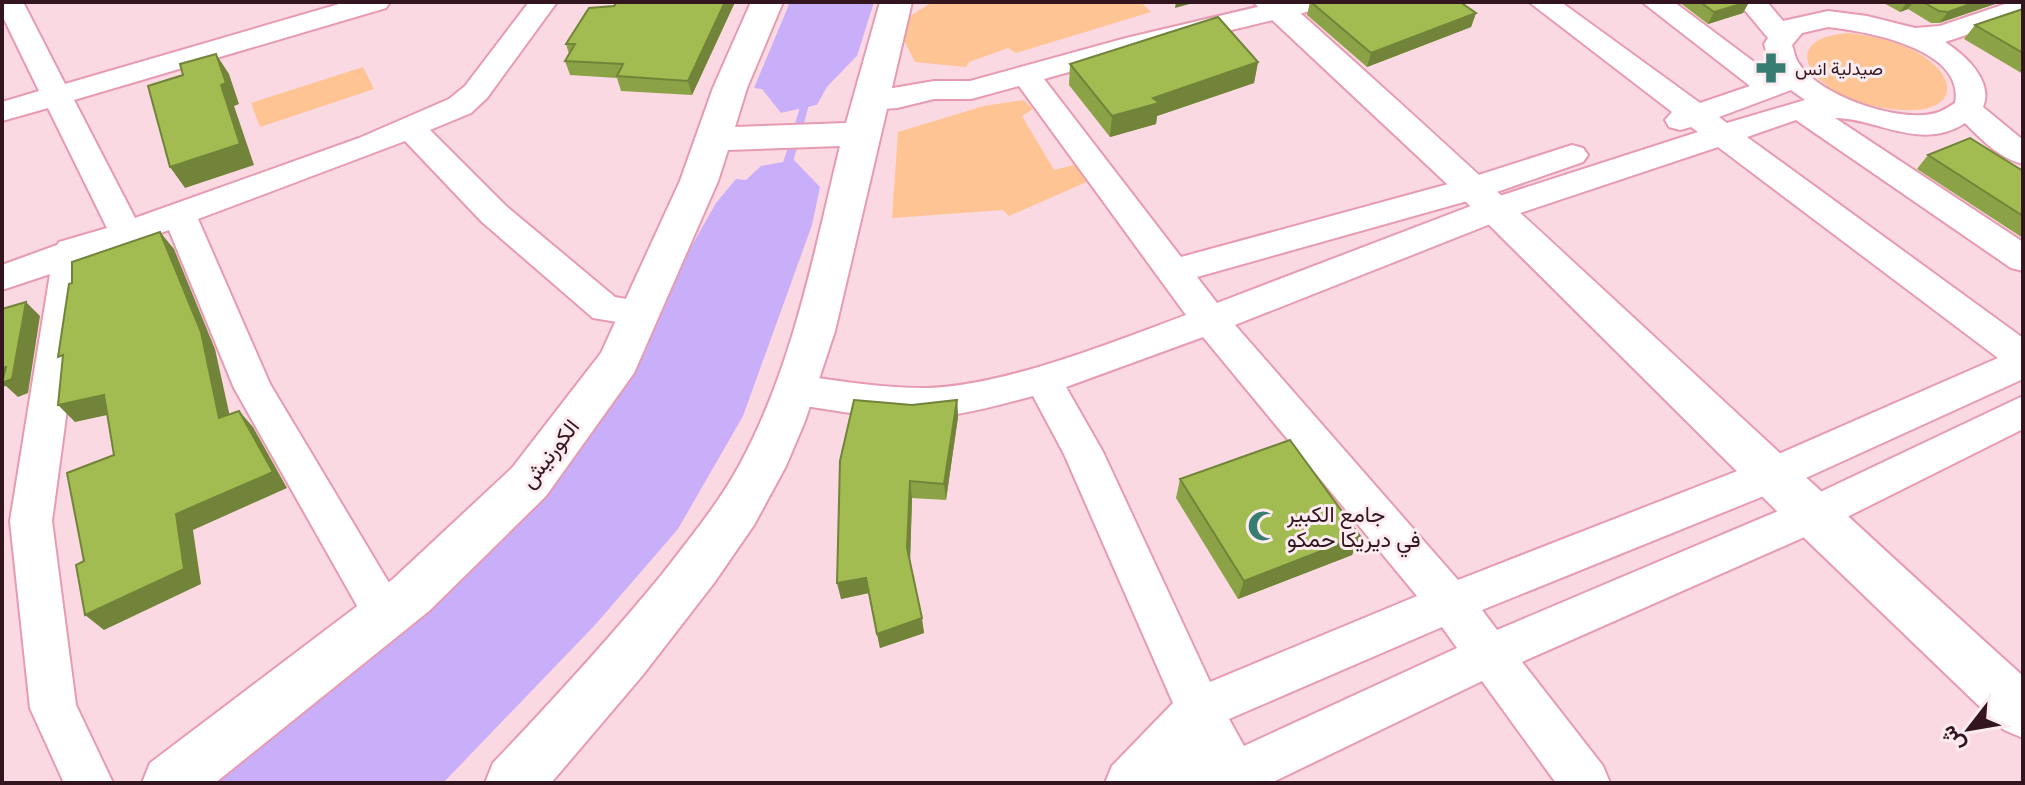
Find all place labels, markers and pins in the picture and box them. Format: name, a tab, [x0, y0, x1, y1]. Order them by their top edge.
pharmacy icon: صيدلية انس	[1754, 51, 1788, 85]
place label: صيدلية انس	[1795, 57, 1883, 80]
place label: جامع الكبير في ديريكا حمكو	[1286, 499, 1421, 558]
mosque icon: جامع الكبير في ديريكا حمكو	[1246, 509, 1280, 543]

